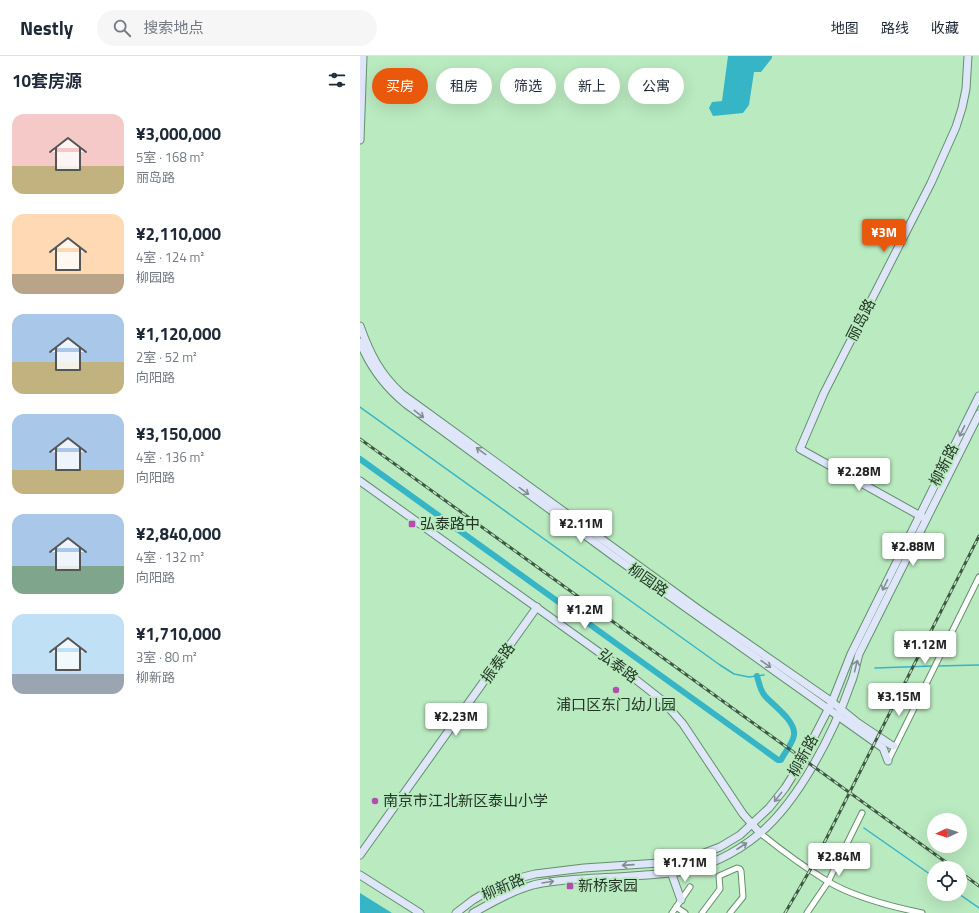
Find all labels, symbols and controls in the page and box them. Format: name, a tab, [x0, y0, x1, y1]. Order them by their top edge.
search box	[97, 10, 377, 46]
text: Nestly	[20, 13, 73, 42]
text: 搜索地点	[143, 16, 203, 39]
icon: search	[111, 17, 133, 39]
text: 地图	[831, 17, 859, 38]
text: 路线	[881, 17, 909, 38]
text: 收藏	[931, 17, 959, 38]
text: 10套房源	[12, 68, 82, 94]
chip: 买房	[372, 68, 428, 104]
chip: 租房	[436, 68, 492, 104]
chip: 筛选	[500, 68, 556, 104]
chip: 新上	[564, 68, 620, 104]
chip: 公寓	[628, 68, 684, 104]
icon: filters	[326, 69, 348, 91]
text: ¥3,000,000	[136, 121, 221, 147]
icon: home	[44, 130, 92, 178]
text: 5室 · 168 m²	[136, 147, 204, 167]
text: 丽岛路	[136, 167, 175, 187]
pin: ¥3M	[865, 219, 903, 253]
text: ¥2,110,000	[136, 221, 221, 247]
text: ¥3M	[871, 222, 897, 242]
icon: home	[44, 230, 92, 278]
text: 4室 · 124 m²	[136, 247, 204, 267]
text: 柳园路	[136, 267, 175, 287]
street label: 丽岛路	[840, 294, 881, 345]
text: ¥1,120,000	[136, 321, 221, 347]
icon: home	[44, 330, 92, 378]
text: 2室 · 52 m²	[136, 347, 197, 367]
text: 向阳路	[136, 367, 175, 387]
one-way arrow	[413, 410, 424, 419]
text: ¥3,150,000	[136, 421, 221, 447]
one-way arrow	[957, 424, 965, 436]
icon: home	[44, 430, 92, 478]
street label: 柳新路	[923, 439, 964, 490]
text: 4室 · 136 m²	[136, 447, 204, 467]
one-way arrow	[476, 447, 487, 455]
pin: ¥2.28M	[826, 458, 892, 492]
text: ¥2.28M	[837, 461, 881, 481]
text: 向阳路	[136, 467, 175, 487]
one-way arrow	[518, 487, 529, 495]
pin: ¥2.11M	[548, 510, 614, 544]
place label: 弘泰路中	[420, 512, 480, 535]
text: ¥2.11M	[559, 513, 603, 533]
marker: 弘泰路中	[407, 519, 417, 529]
text: ¥2,840,000	[136, 521, 221, 547]
icon: home	[44, 530, 92, 578]
pin: ¥2.88M	[880, 533, 946, 567]
text: ¥2.88M	[891, 536, 935, 556]
text: 4室 · 132 m²	[136, 547, 204, 567]
street label: 柳园路	[623, 557, 673, 602]
text: 向阳路	[136, 567, 175, 587]
one-way arrow	[881, 578, 888, 590]
pin: ¥1.2M	[557, 596, 613, 630]
text: ¥1.2M	[567, 599, 603, 619]
text: ¥1,710,000	[136, 621, 221, 647]
icon: home	[44, 630, 92, 678]
pin: ¥1.12M	[892, 631, 958, 665]
text: ¥1.12M	[903, 634, 947, 654]
street label: 振泰路	[475, 638, 520, 688]
street label: 弘泰路	[593, 643, 643, 688]
text: 3室 · 80 m²	[136, 647, 197, 667]
one-way arrow	[760, 660, 771, 668]
one-way arrow	[853, 660, 860, 673]
text: 柳新路	[136, 667, 175, 687]
pin: ¥3.15M	[866, 683, 932, 717]
marker: 浦口区东门幼儿园	[611, 685, 621, 695]
text: ¥3.15M	[877, 686, 921, 706]
place label: 浦口区东门幼儿园	[556, 693, 676, 716]
pin: ¥2.23M	[423, 703, 489, 737]
text: ¥2.23M	[434, 706, 478, 726]
street label: 柳新路	[782, 730, 824, 781]
place label: 南京市江北新区泰山小学	[383, 789, 548, 812]
one-way arrow	[774, 791, 782, 802]
marker: 南京市江北新区泰山小学	[370, 796, 380, 806]
north arrow	[927, 813, 967, 853]
map controls	[927, 813, 967, 901]
one-way arrow	[736, 842, 747, 850]
pin: ¥2.84M	[806, 843, 872, 877]
text: ¥2.84M	[817, 846, 861, 866]
pin: ¥1.71M	[652, 849, 718, 883]
text: ¥1.71M	[663, 852, 707, 872]
button: locate	[927, 861, 967, 901]
one-way arrow	[622, 862, 635, 869]
street label: 柳新路	[478, 867, 528, 906]
place label: 新桥家园	[578, 874, 638, 897]
one-way arrow	[541, 878, 554, 886]
marker: 新桥家园	[565, 881, 575, 891]

